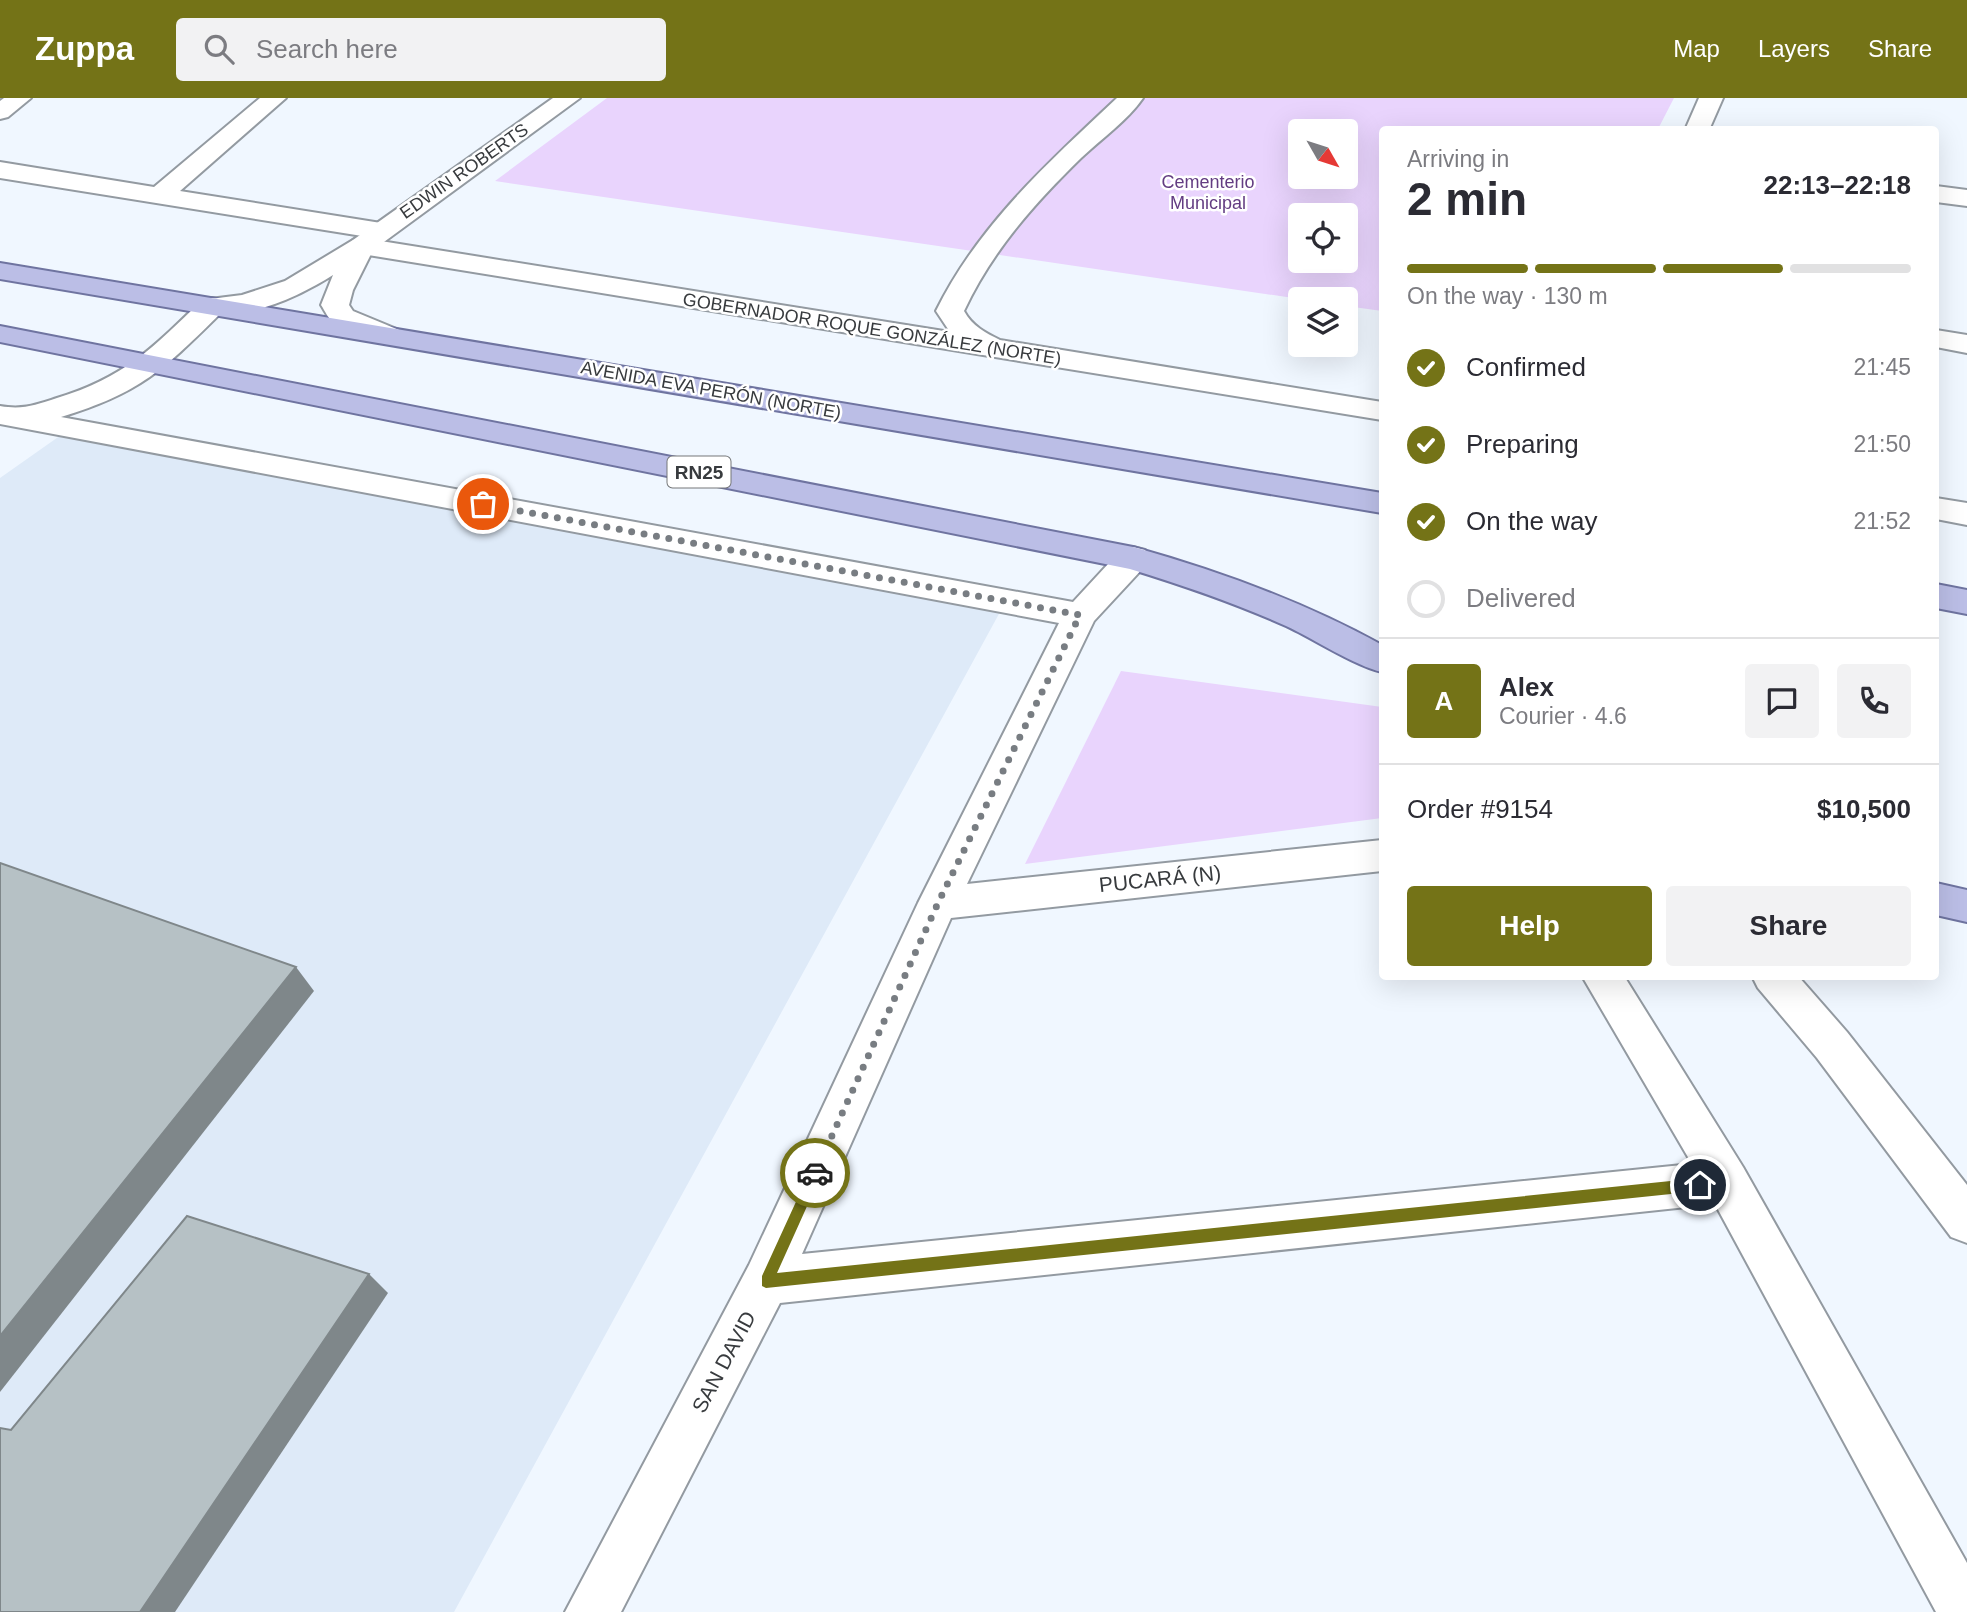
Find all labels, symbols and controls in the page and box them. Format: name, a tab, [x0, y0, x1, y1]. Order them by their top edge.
search box	[176, 18, 666, 81]
text: Zuppa	[35, 30, 134, 67]
icon: search	[200, 30, 238, 68]
text: Search here	[256, 34, 398, 64]
text: Map	[1673, 35, 1720, 62]
text: Layers	[1758, 35, 1830, 62]
text: Share	[1868, 35, 1932, 62]
street label: EDWIN ROBERTS	[396, 119, 532, 223]
north arrow	[1288, 119, 1358, 189]
map controls	[1288, 119, 1358, 357]
text: Arriving in	[1407, 146, 1509, 172]
text: 22:13–22:18	[1764, 170, 1911, 200]
park label: Cementerio Municipal	[1161, 172, 1255, 213]
text: 2 min	[1407, 173, 1527, 225]
button: locate	[1288, 203, 1358, 273]
text: On the way · 130 m	[1407, 283, 1608, 309]
button: layers	[1288, 287, 1358, 357]
street label: GOBERNADOR ROQUE GONZÁLEZ (NORTE)	[681, 289, 1063, 369]
icon: check	[1407, 349, 1445, 387]
text: Confirmed	[1466, 352, 1586, 382]
text: 21:45	[1853, 354, 1911, 380]
street label: AVENIDA EVA PERÓN (NORTE)	[579, 356, 843, 423]
icon: check	[1407, 426, 1445, 464]
text: Preparing	[1466, 429, 1579, 459]
text: 21:50	[1853, 431, 1911, 457]
road number: RN25	[668, 456, 730, 488]
pin	[453, 474, 513, 534]
icon: bag	[464, 485, 502, 523]
icon: check	[1407, 503, 1445, 541]
text: On the way	[1466, 506, 1598, 536]
text: 21:52	[1853, 508, 1911, 534]
text: Delivered	[1466, 583, 1576, 613]
button: chat	[1745, 664, 1819, 738]
button: phone	[1837, 664, 1911, 738]
text: Alex	[1499, 672, 1554, 702]
text: A	[1435, 686, 1453, 716]
text: Courier · 4.6	[1499, 703, 1627, 729]
text: Order #9154	[1407, 794, 1553, 824]
text: $10,500	[1817, 794, 1911, 824]
street label: PUCARÁ (N)	[1098, 861, 1222, 896]
button: Help	[1407, 886, 1652, 966]
button: Share	[1666, 886, 1911, 966]
courier	[780, 1138, 850, 1208]
icon: car	[796, 1154, 834, 1192]
pin	[1670, 1155, 1730, 1215]
icon: home	[1681, 1166, 1719, 1204]
street label: SAN DAVID	[687, 1307, 760, 1416]

